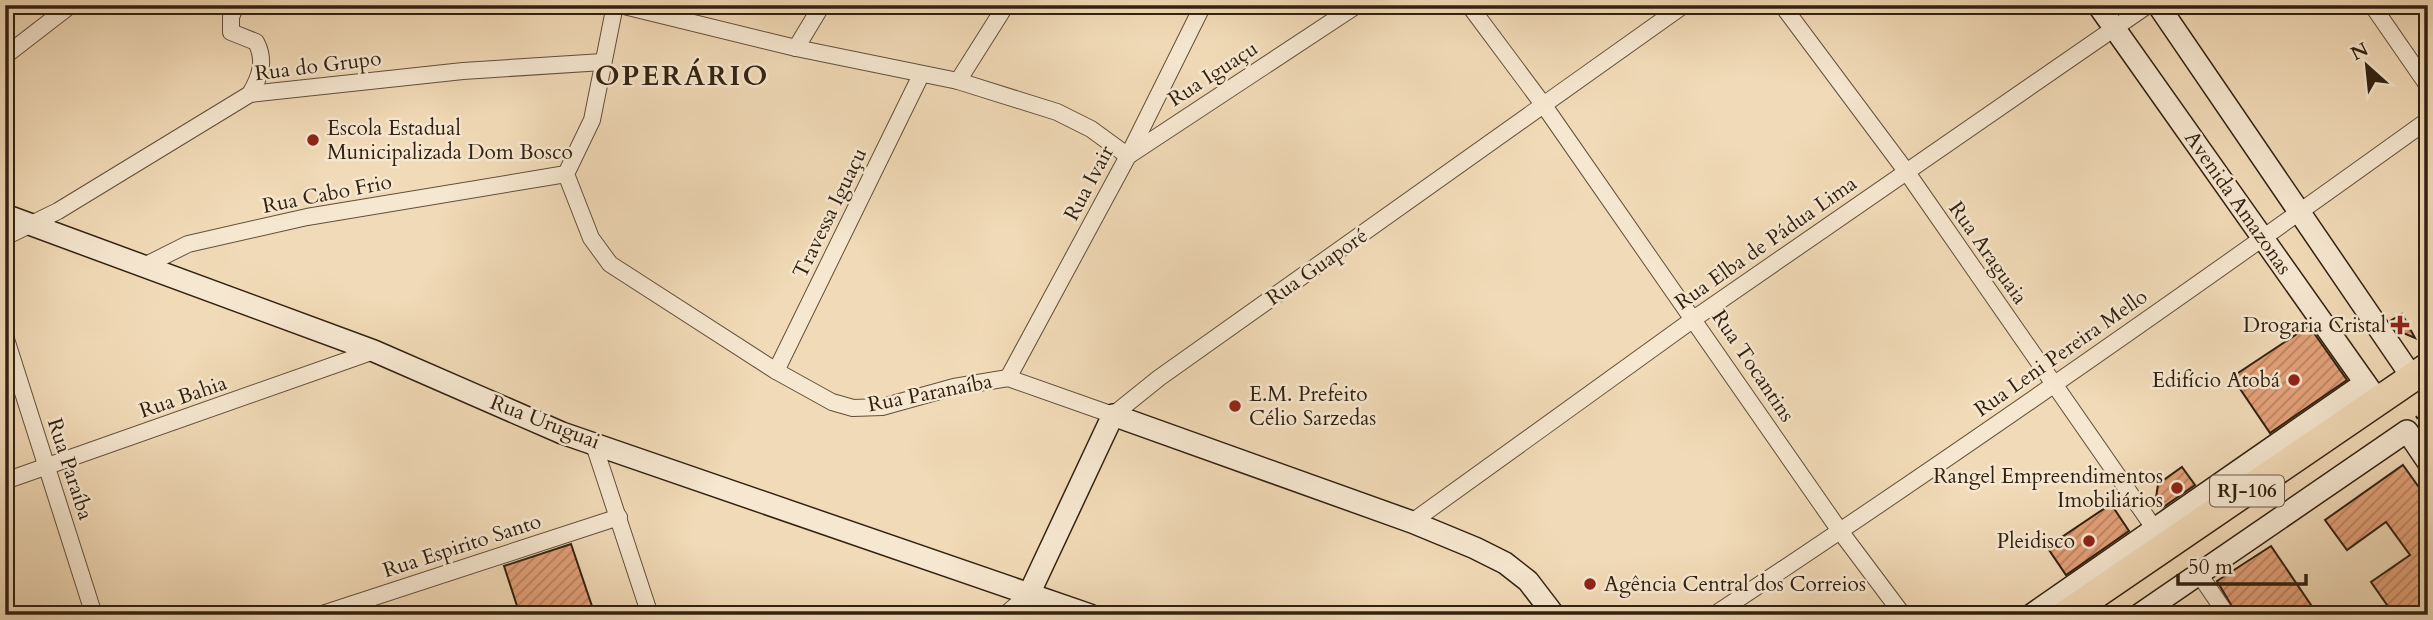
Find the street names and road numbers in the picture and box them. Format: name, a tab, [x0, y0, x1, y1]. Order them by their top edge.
street label: Rua Iguaçu	[1163, 34, 1263, 114]
street label: Rua do Grupo	[253, 44, 383, 88]
street label: Avenida Amazonas	[2178, 125, 2298, 281]
street label: Rua Ivair	[1057, 140, 1121, 226]
street label: Travessa Iguaçu	[786, 143, 874, 283]
street label: Rua Cabo Frio	[260, 167, 394, 221]
street label: Rua Elba de Pádua Lima	[1669, 169, 1863, 317]
street label: Rua Araguaia	[1942, 196, 2034, 310]
street label: Rua Guaporé	[1260, 221, 1374, 313]
street label: Rua Leni Pereira Mello	[1969, 282, 2153, 424]
street label: Rua Tocantins	[1705, 304, 1801, 428]
street label: Rua Paranaíba	[865, 367, 995, 419]
street label: Rua Bahia	[135, 369, 231, 425]
street label: Rua Uruguai	[486, 388, 604, 456]
street label: Rua Paraíba	[40, 414, 100, 524]
road number: RJ-106	[2210, 476, 2284, 506]
street label: Rua Espirito Santo	[379, 507, 545, 585]

